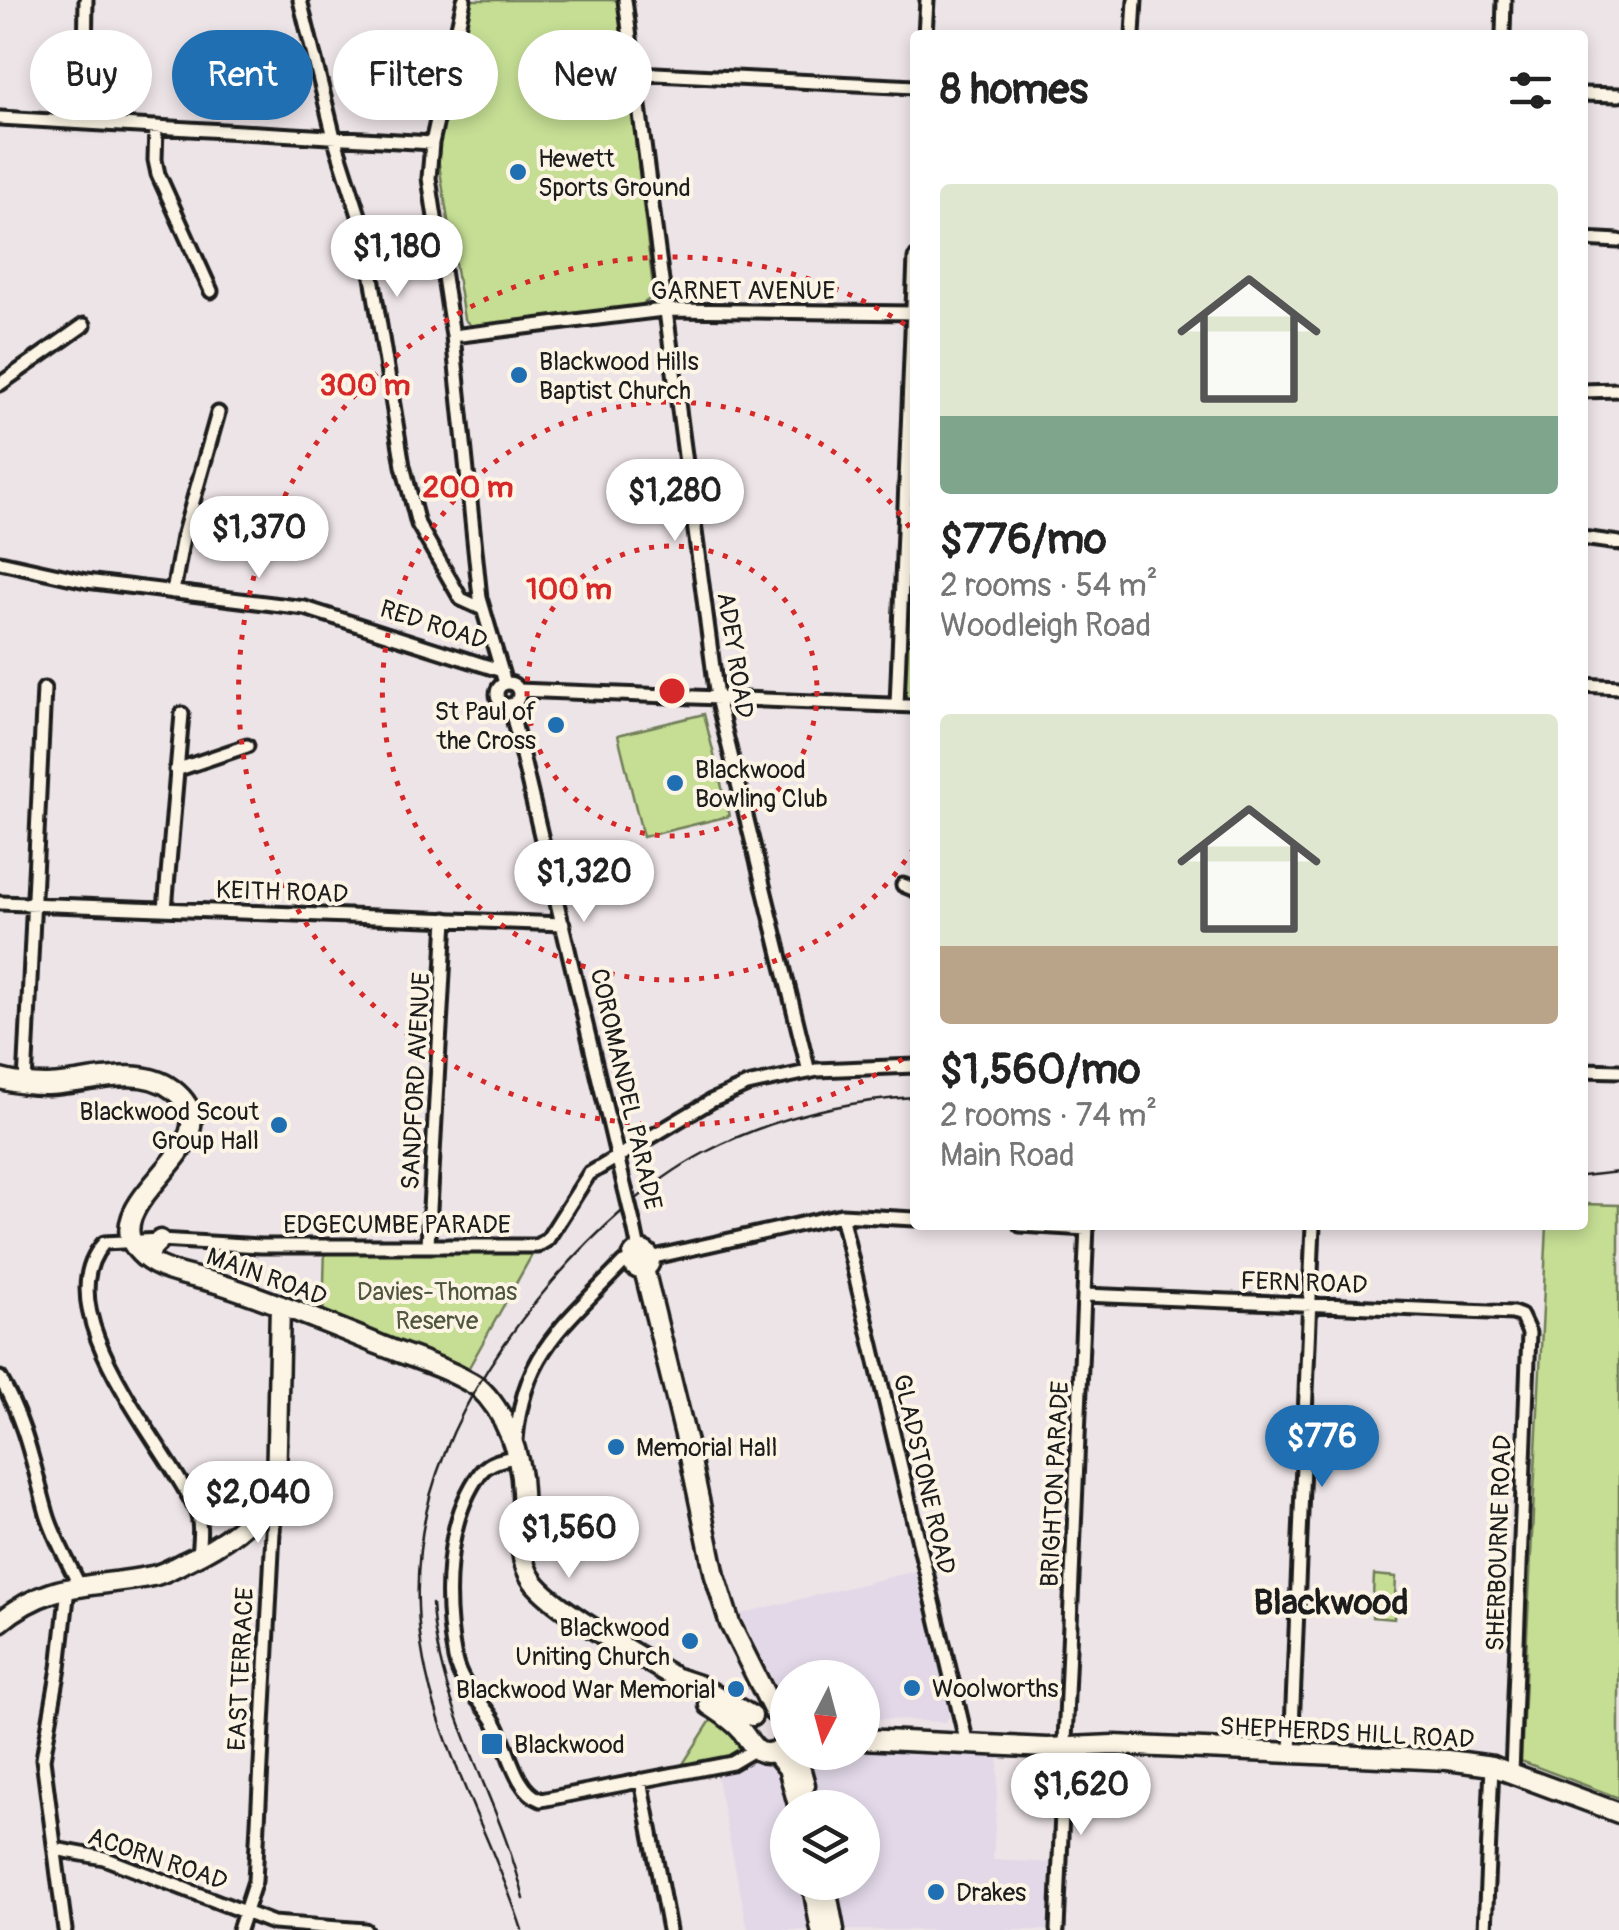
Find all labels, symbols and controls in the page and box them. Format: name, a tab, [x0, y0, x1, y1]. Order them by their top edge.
chip: Buy	[30, 30, 152, 120]
chip: Rent	[172, 30, 313, 120]
chip: Filters	[333, 30, 498, 120]
chip: New	[518, 30, 652, 120]
icon: filters	[1503, 63, 1558, 118]
text: 8 homes	[940, 64, 1088, 116]
place label: Hewett Sports Ground	[538, 144, 691, 204]
marker: Hewett Sports Ground	[507, 161, 529, 183]
pin: $1,180	[316, 215, 478, 300]
text: $1,180	[353, 227, 441, 267]
icon: home	[1159, 249, 1339, 429]
street label: GARNET AVENUE	[651, 276, 835, 307]
place label: Blackwood Hills Baptist Church	[539, 347, 699, 407]
marker: Blackwood Hills Baptist Church	[508, 364, 530, 386]
text: 300 m	[320, 367, 410, 404]
pin: $1,280	[594, 459, 756, 544]
text: 200 m	[423, 469, 513, 506]
text: $1,280	[628, 471, 722, 511]
pin: $1,370	[178, 496, 340, 581]
text: $1,370	[212, 508, 306, 548]
text: $776/mo	[940, 514, 1107, 566]
text: 2 rooms · 54 m²	[940, 566, 1158, 606]
text: 100 m	[526, 571, 612, 608]
street label: ADEY ROAD	[709, 590, 760, 720]
street label: RED ROAD	[376, 594, 491, 657]
text: Woodleigh Road	[940, 606, 1151, 646]
centre of rings	[654, 673, 690, 709]
place label: St Paul of the Cross	[434, 697, 536, 757]
marker: St Paul of the Cross	[545, 714, 567, 736]
place label: Blackwood Bowling Club	[695, 755, 828, 815]
marker: Blackwood Bowling Club	[664, 772, 686, 794]
icon: home	[1159, 779, 1339, 959]
pin: $1,320	[503, 840, 665, 925]
text: $1,320	[536, 852, 632, 892]
street label: KEITH ROAD	[215, 875, 349, 910]
street label: COROMANDEL PARADE	[583, 966, 668, 1213]
street label: SANDFORD AVENUE	[395, 972, 438, 1191]
text: $1,560/mo	[940, 1044, 1141, 1096]
text: 2 rooms · 74 m²	[940, 1096, 1157, 1136]
place label: Blackwood Scout Group Hall	[79, 1097, 260, 1157]
marker: Blackwood Scout Group Hall	[268, 1114, 290, 1136]
text: Main Road	[940, 1136, 1075, 1176]
street label: EDGECUMBE PARADE	[283, 1210, 511, 1241]
street label: MAIN ROAD	[202, 1241, 331, 1313]
street label: FERN ROAD	[1240, 1266, 1368, 1301]
park label: Davies-Thomas Reserve	[357, 1277, 517, 1337]
street label: GLADSTONE ROAD	[885, 1371, 962, 1577]
street label: BRIGHTON PARADE	[1035, 1380, 1076, 1588]
pin: $776	[1263, 1405, 1381, 1490]
text: $776	[1287, 1417, 1357, 1457]
place label: Memorial Hall	[636, 1433, 777, 1464]
street label: SHERBOURNE ROAD	[1480, 1434, 1519, 1652]
marker: Memorial Hall	[605, 1436, 627, 1458]
pin: $2,040	[177, 1461, 339, 1546]
text: $2,040	[205, 1473, 311, 1513]
pin: $1,560	[488, 1496, 650, 1581]
text: $1,560	[521, 1508, 617, 1548]
district label: Blackwood	[1253, 1581, 1409, 1625]
street label: EAST TERRACE	[222, 1587, 261, 1752]
place label: Blackwood Uniting Church	[515, 1613, 670, 1673]
marker: Blackwood Uniting Church	[679, 1630, 701, 1652]
north arrow	[770, 1660, 880, 1770]
map controls	[770, 1660, 880, 1900]
place label: Woolworths	[932, 1674, 1058, 1705]
place label: Blackwood War Memorial	[456, 1675, 716, 1706]
marker: Woolworths	[901, 1677, 923, 1699]
marker: Blackwood War Memorial	[725, 1678, 747, 1700]
street label: SHEPHERDS HILL ROAD	[1219, 1711, 1475, 1756]
place label: Blackwood	[514, 1730, 625, 1761]
marker: Blackwood	[479, 1731, 505, 1757]
pin: $1,620	[1000, 1753, 1162, 1838]
text: $1,620	[1033, 1765, 1129, 1805]
button: layers	[770, 1790, 880, 1900]
street label: ACORN ROAD	[84, 1821, 231, 1898]
place label: Drakes	[956, 1878, 1026, 1909]
marker: Drakes	[925, 1881, 947, 1903]

